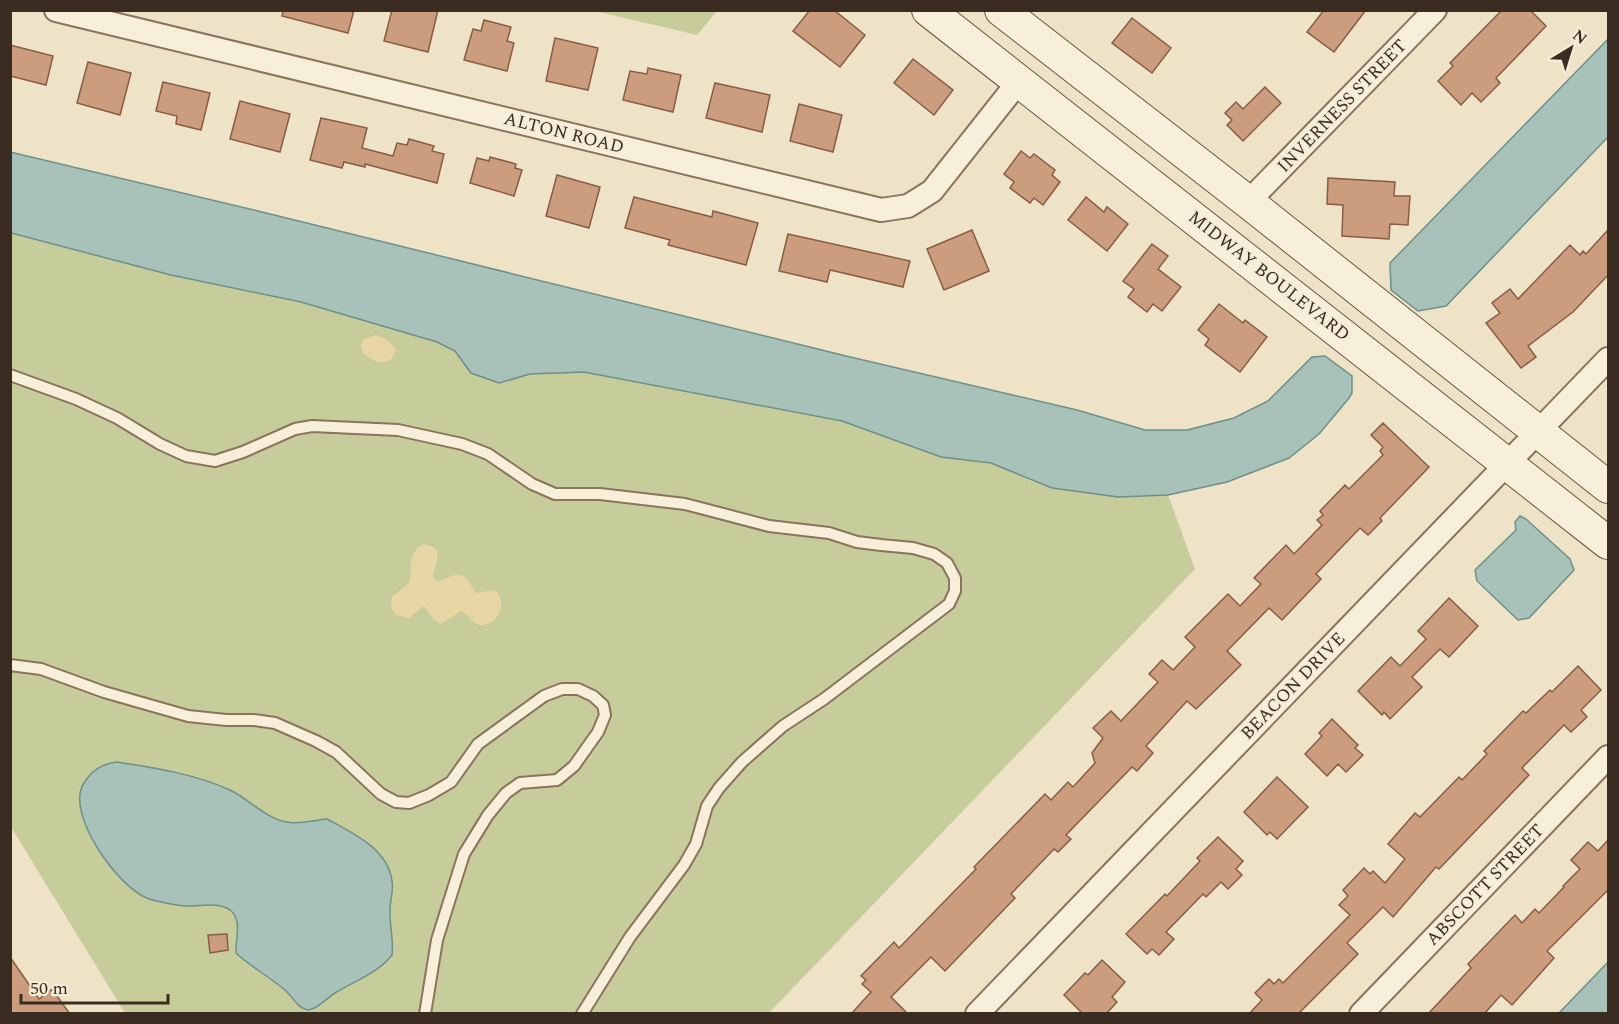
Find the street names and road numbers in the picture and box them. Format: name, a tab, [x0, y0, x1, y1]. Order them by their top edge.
street label: INVERNESS STREET	[1271, 33, 1413, 179]
street label: ALTON ROAD	[501, 105, 627, 161]
street label: MIDWAY BOULEVARD	[1182, 204, 1356, 348]
street label: BEACON DRIVE	[1234, 626, 1352, 746]
street label: ABSCOTT STREET	[1419, 818, 1551, 952]

